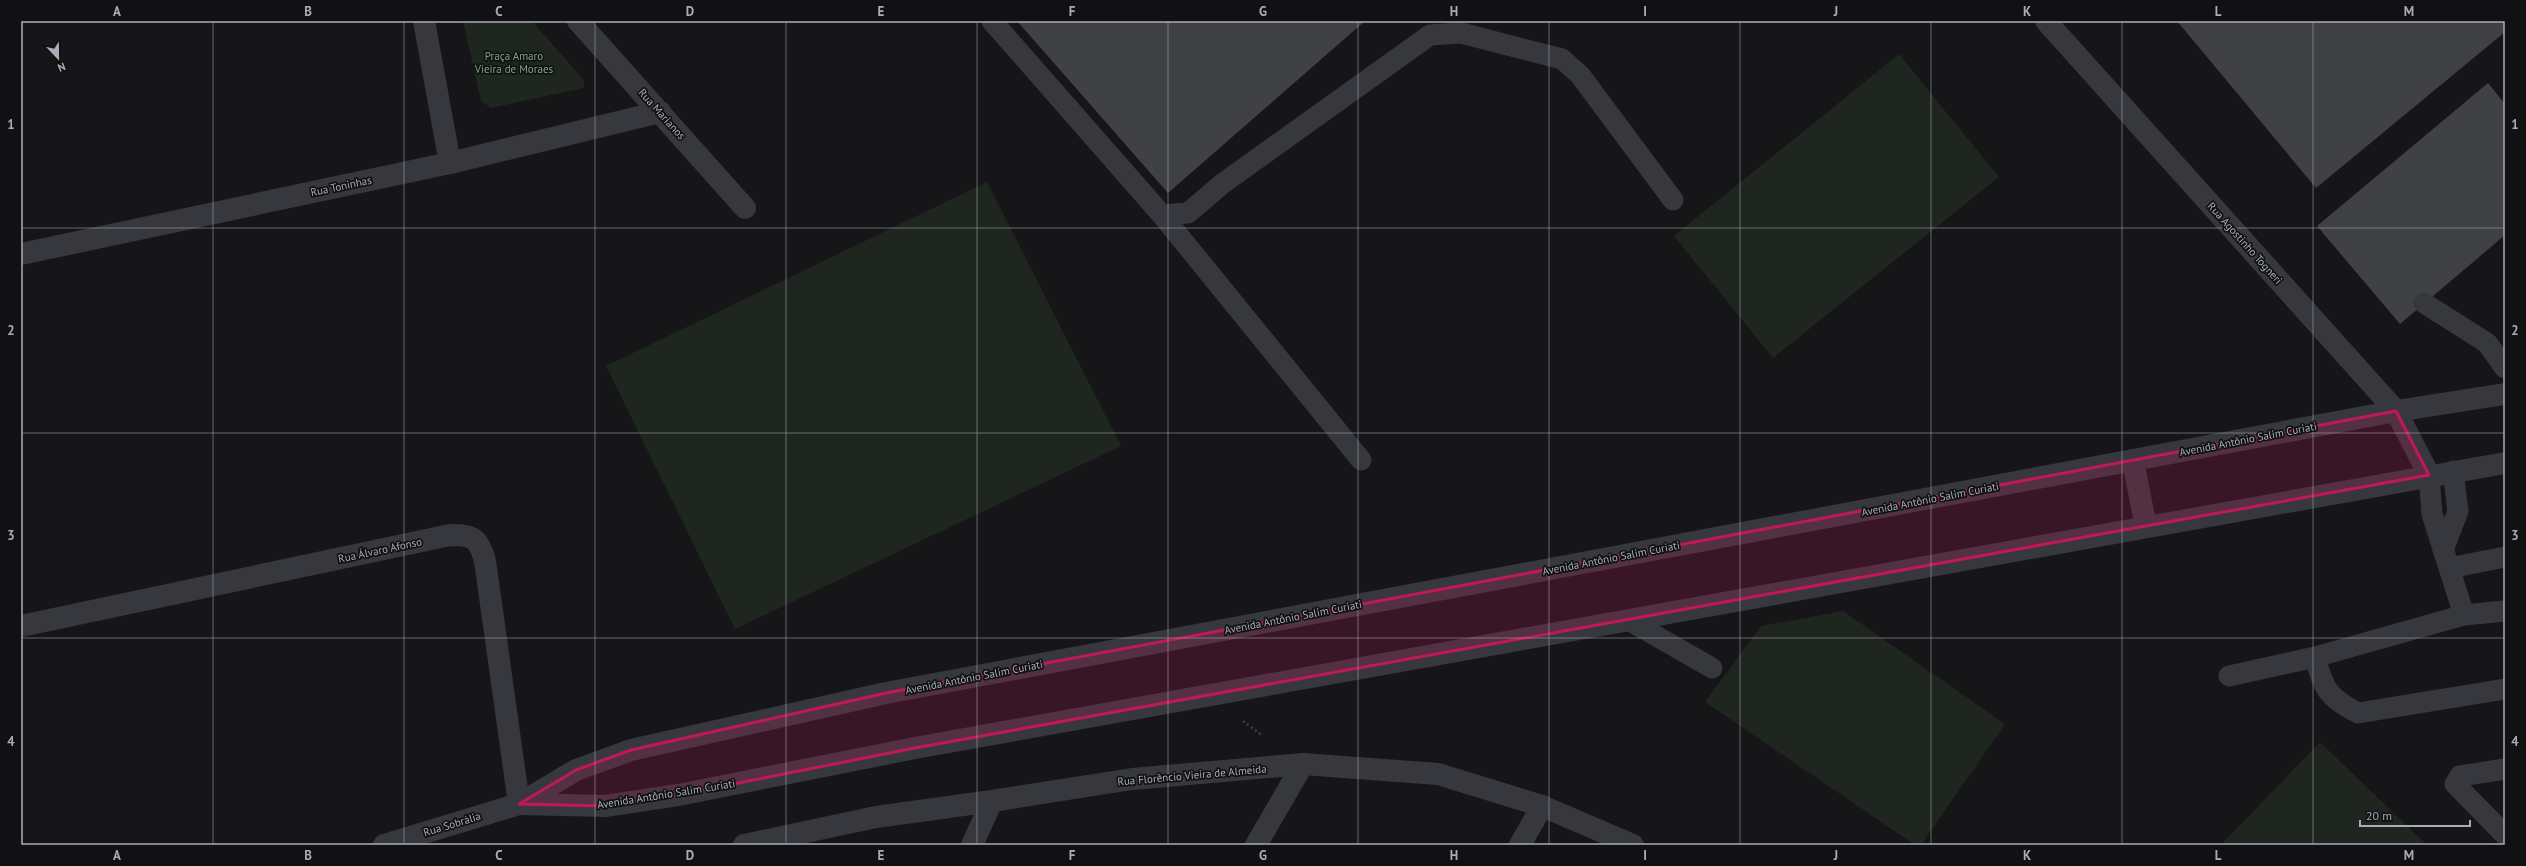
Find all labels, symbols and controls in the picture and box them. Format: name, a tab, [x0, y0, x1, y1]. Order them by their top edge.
text: A	[113, 3, 121, 20]
text: B	[304, 3, 312, 20]
text: C	[495, 3, 503, 20]
text: D	[686, 3, 694, 20]
text: E	[878, 3, 885, 20]
text: F	[1069, 3, 1076, 20]
text: G	[1259, 3, 1267, 20]
text: H	[1450, 3, 1458, 20]
text: I	[1643, 3, 1647, 20]
text: J	[1833, 3, 1838, 20]
text: K	[2023, 3, 2031, 20]
text: L	[2215, 3, 2222, 20]
text: M	[2404, 3, 2414, 20]
north arrow	[38, 38, 78, 78]
park label: Praça Amaro Vieira de Moraes	[474, 49, 554, 76]
text: N	[56, 59, 68, 75]
street label: Rua Marianos	[636, 86, 689, 143]
text: 1	[7, 116, 15, 133]
text: 1	[2511, 116, 2519, 133]
street label: Rua Toninhas	[309, 173, 373, 199]
street label: Rua Agostinho Togneri	[2205, 199, 2285, 287]
text: 2	[7, 322, 15, 339]
text: 2	[2511, 322, 2519, 339]
street label: Avenida Antônio Salim Curiati	[2178, 419, 2318, 459]
street label: Avenida Antônio Salim Curiati	[1860, 479, 2000, 519]
text: 3	[7, 527, 15, 544]
text: 3	[2511, 527, 2519, 544]
street label: Rua Álvaro Afonso	[337, 534, 423, 566]
street label: Avenida Antônio Salim Curiati	[1541, 538, 1681, 578]
street label: Avenida Antônio Salim Curiati	[1223, 597, 1363, 637]
street label: Avenida Antônio Salim Curiati	[904, 657, 1044, 697]
text: 4	[7, 733, 15, 750]
text: 4	[2511, 733, 2519, 750]
street label: Rua Florêncio Vieira de Almeida	[1117, 762, 1267, 788]
street label: Avenida Antônio Salim Curiati	[596, 776, 736, 812]
scale bar	[2360, 802, 2470, 828]
text: 20 m	[2366, 808, 2392, 823]
street label: Rua Sobrália	[422, 809, 482, 839]
text: A	[113, 847, 121, 864]
text: B	[304, 847, 312, 864]
text: C	[495, 847, 503, 864]
text: D	[686, 847, 694, 864]
text: E	[878, 847, 885, 864]
text: F	[1069, 847, 1076, 864]
text: G	[1259, 847, 1267, 864]
text: H	[1450, 847, 1458, 864]
text: I	[1643, 847, 1647, 864]
text: J	[1833, 847, 1838, 864]
text: K	[2023, 847, 2031, 864]
text: L	[2215, 847, 2222, 864]
text: M	[2404, 847, 2414, 864]

